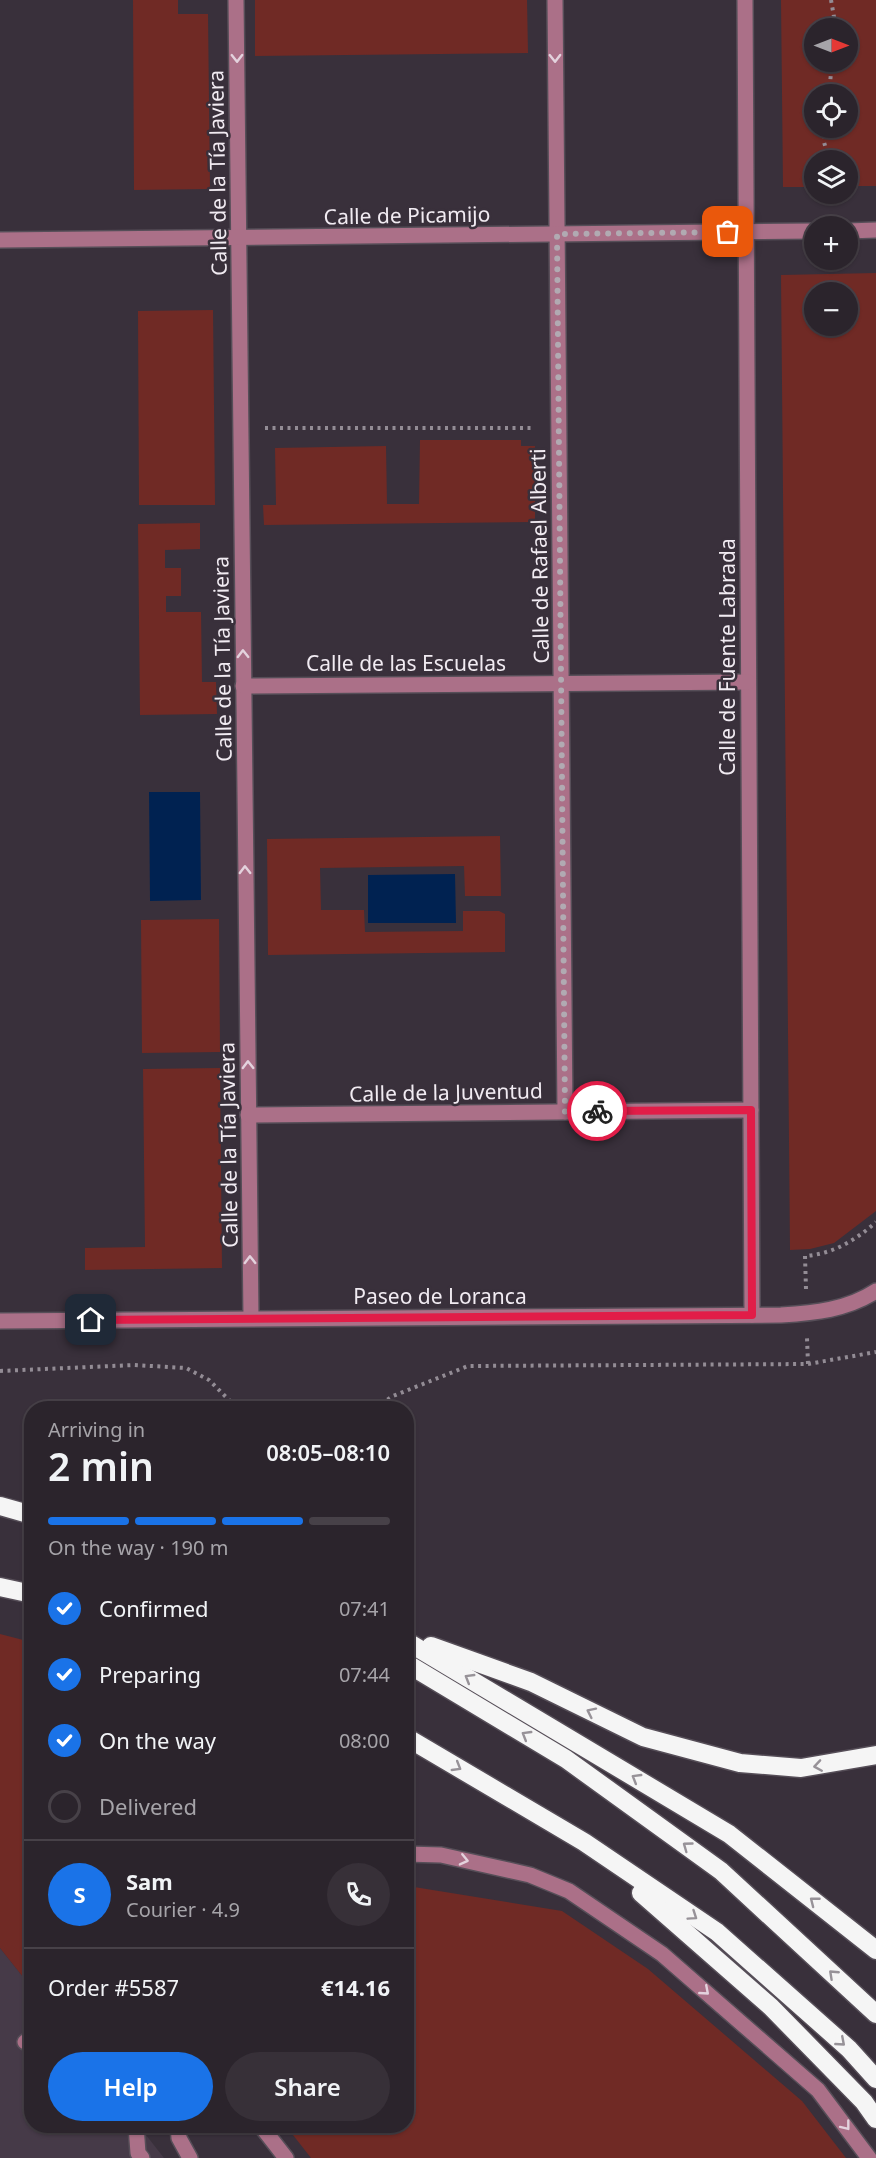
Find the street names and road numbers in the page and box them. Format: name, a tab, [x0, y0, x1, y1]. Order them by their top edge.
street label: Calle de la Tía Javiera	[201, 70, 233, 276]
street label: Calle de Picamijo	[323, 200, 491, 230]
street label: Calle de Rafael Alberti	[523, 448, 555, 664]
street label: Calle de Fuente Labrada	[713, 538, 741, 776]
street label: Calle de la Tía Javiera	[206, 556, 238, 762]
street label: Calle de las Escuelas	[306, 649, 506, 677]
street label: Calle de la Tía Javiera	[212, 1042, 244, 1248]
street label: Calle de la Juventud	[349, 1076, 543, 1108]
street label: Paseo de Loranca	[353, 1282, 527, 1310]

